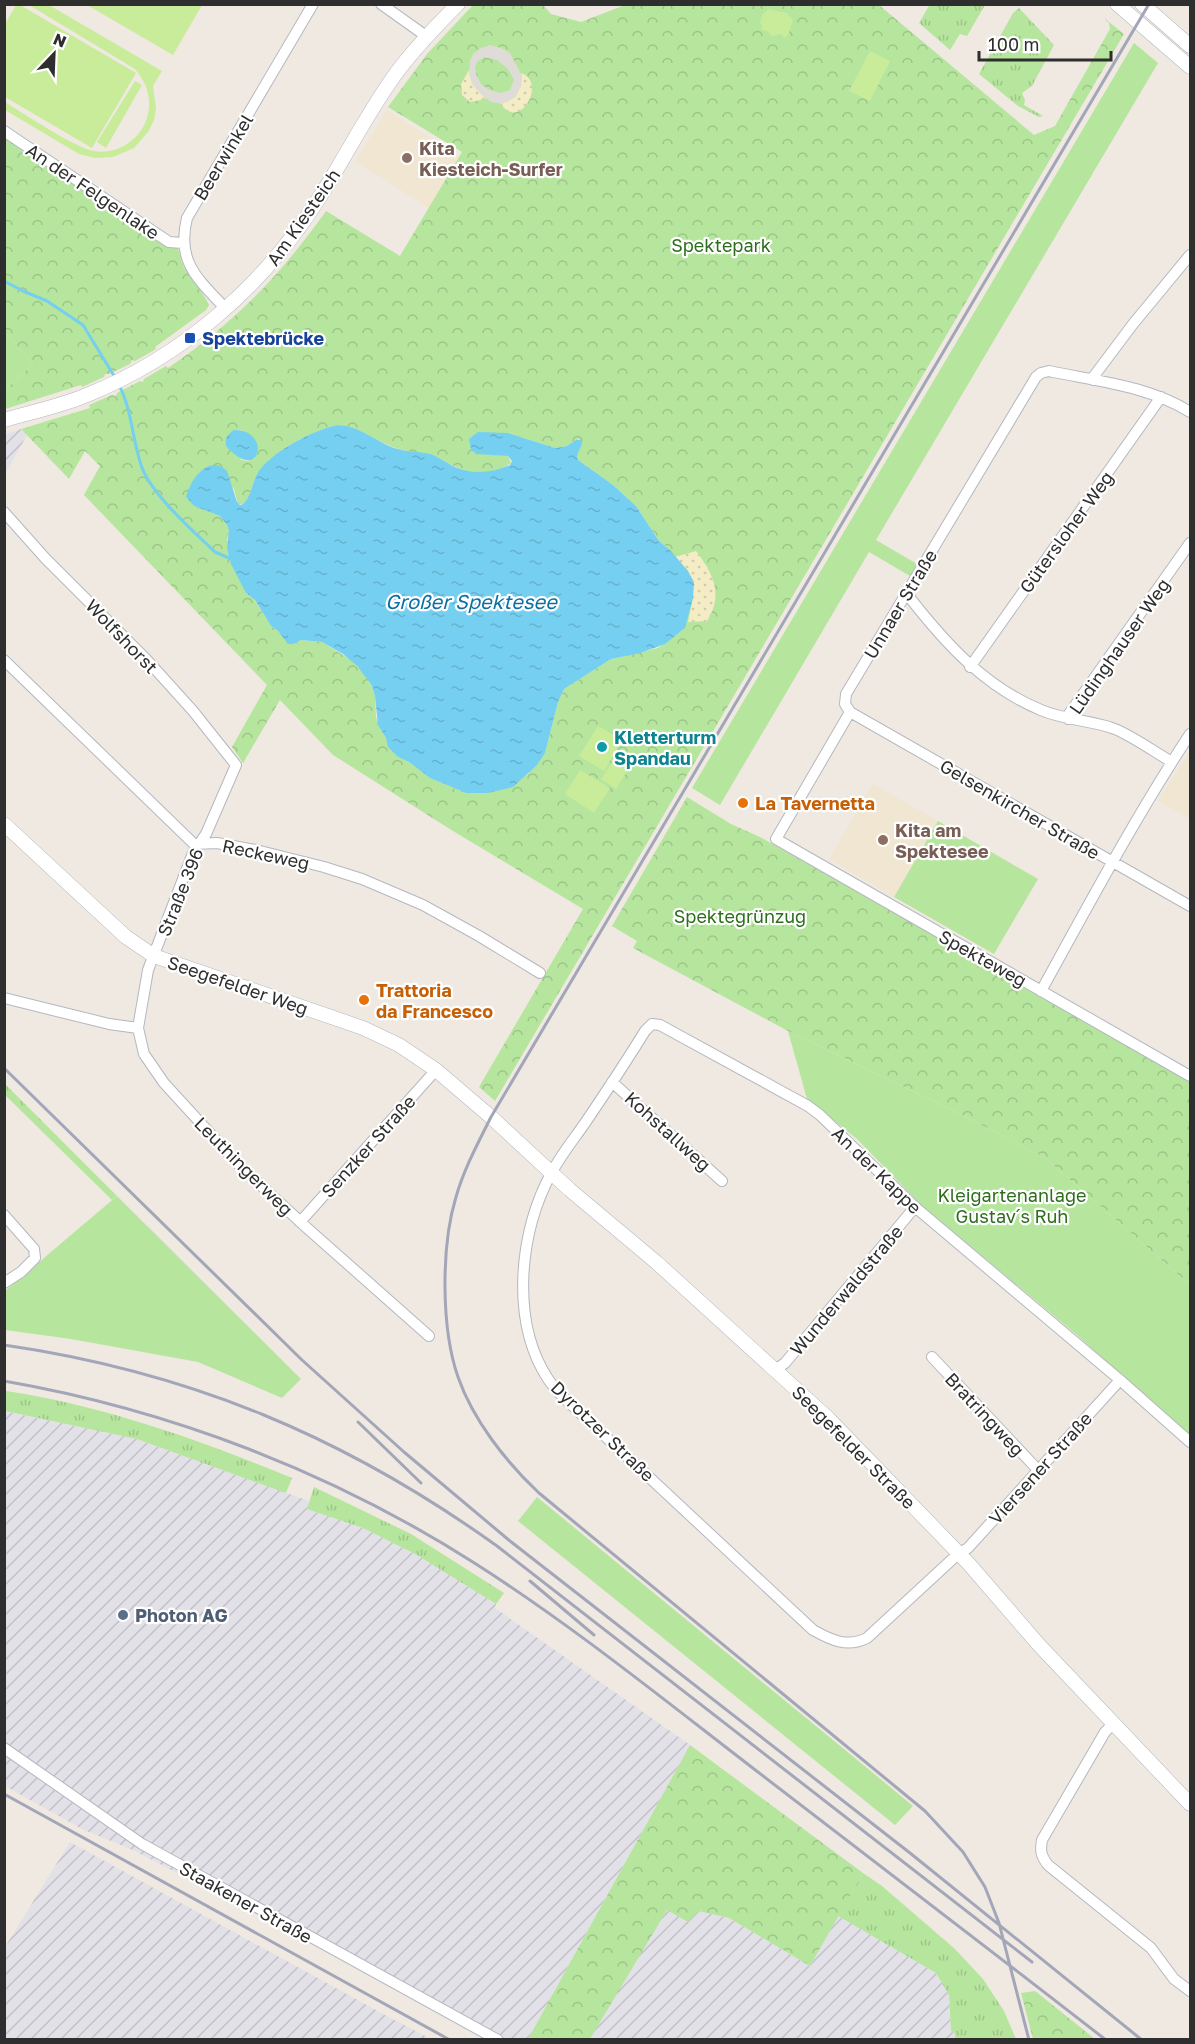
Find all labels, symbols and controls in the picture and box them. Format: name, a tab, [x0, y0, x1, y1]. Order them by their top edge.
north arrow	[24, 24, 84, 84]
scale bar	[979, 24, 1111, 62]
text: N	[50, 29, 69, 52]
text: 100 m	[988, 33, 1039, 55]
street label: Beerwinkel	[189, 110, 257, 204]
place label: Kita Kiesteich-Surfer	[419, 137, 563, 180]
street label: An der Felgenlake	[22, 138, 164, 244]
marker: Kita Kiesteich-Surfer	[400, 151, 414, 165]
street label: Am Kiesteich	[262, 164, 344, 270]
park label: Spektepark	[671, 234, 771, 256]
place label: Spektebrücke	[202, 327, 325, 349]
marker: Spektebrücke	[183, 331, 197, 345]
street label: Gütersloher Weg	[1014, 467, 1118, 597]
street label: Unnaer Straße	[859, 545, 941, 663]
street label: Lüdinghauser Weg	[1064, 574, 1174, 718]
water label: Großer Spektesee	[385, 589, 558, 613]
street label: Wolfshorst	[81, 594, 163, 678]
place label: Kletterturm Spandau	[614, 726, 716, 769]
marker: Kletterturm Spandau	[595, 740, 609, 754]
street label: Gelsenkircher Straße	[936, 754, 1104, 864]
place label: La Tavernetta	[755, 792, 875, 814]
marker: La Tavernetta	[736, 796, 750, 810]
place label: Kita am Spektesee	[895, 819, 989, 862]
marker: Kita am Spektesee	[876, 833, 890, 847]
street label: Reckeweg	[221, 834, 311, 874]
street label: Straße 396	[152, 845, 208, 939]
park label: Spektegrünzug	[674, 905, 806, 927]
street label: Spekteweg	[935, 925, 1031, 991]
street label: Seegefelder Weg	[165, 951, 311, 1019]
place label: Trattoria da Francesco	[376, 979, 493, 1022]
marker: Trattoria da Francesco	[357, 993, 371, 1007]
street label: Kohstallweg	[620, 1087, 716, 1175]
street label: Senzker Straße	[316, 1090, 420, 1202]
street label: Leuthingerweg	[190, 1112, 298, 1220]
street label: An der Kappe	[828, 1122, 926, 1218]
park label: Kleigartenanlage Gustav´s Ruh	[937, 1184, 1087, 1227]
street label: Wunderwaldstraße	[785, 1220, 907, 1360]
street label: Bratringweg	[941, 1368, 1029, 1460]
street label: Dyrotzer Straße	[547, 1376, 659, 1486]
street label: Seegefelder Straße	[788, 1381, 920, 1513]
street label: Viersener Straße	[984, 1407, 1096, 1529]
place label: Photon AG	[135, 1604, 228, 1626]
marker: Photon AG	[116, 1608, 130, 1622]
street label: Staakener Straße	[176, 1856, 316, 1948]

